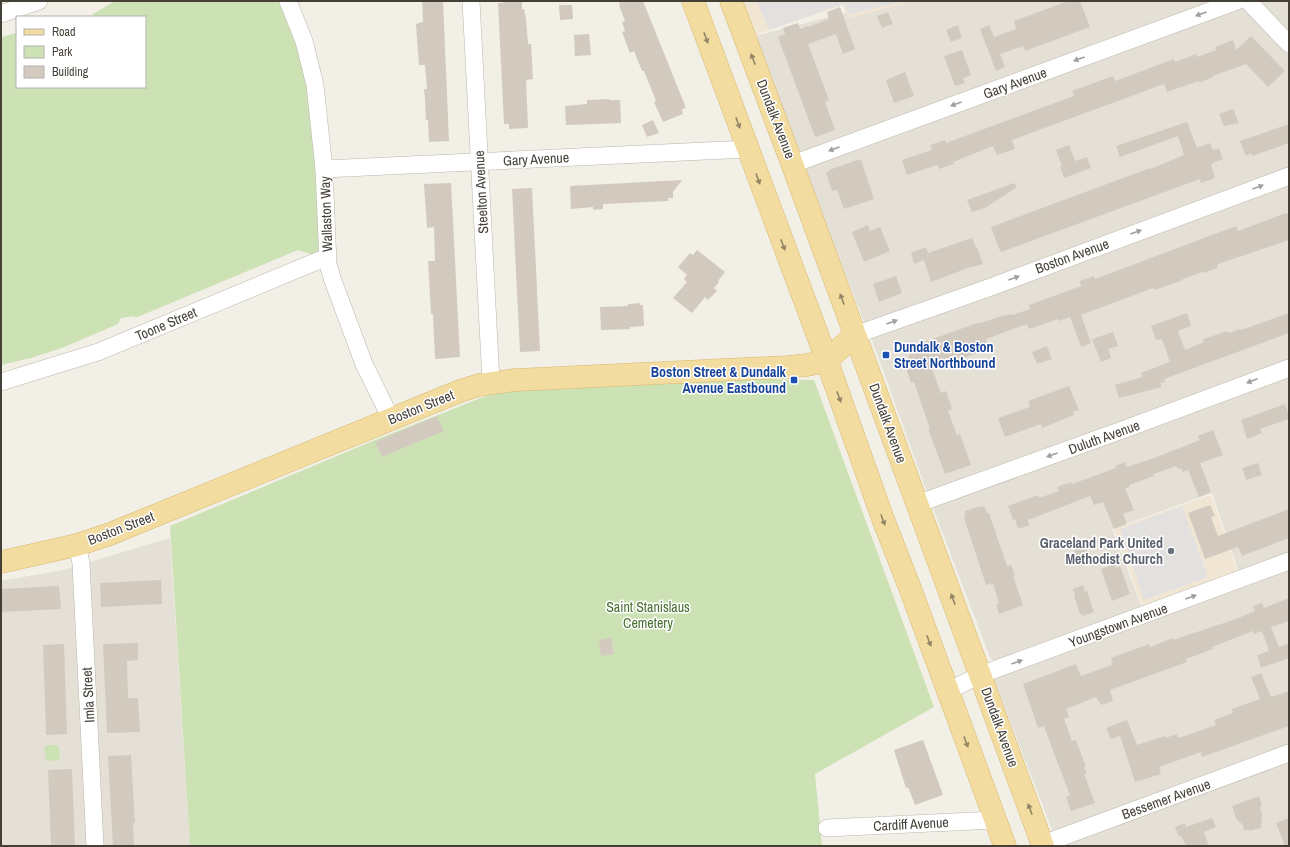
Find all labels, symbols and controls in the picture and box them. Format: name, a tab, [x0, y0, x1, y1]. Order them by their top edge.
one-way arrow	[1194, 12, 1206, 18]
legend	[16, 16, 146, 88]
text: Road	[52, 24, 76, 40]
one-way arrow	[704, 32, 710, 44]
text: Park	[52, 44, 72, 60]
one-way arrow	[749, 52, 755, 64]
one-way arrow	[1072, 57, 1084, 63]
street label: Gary Avenue	[981, 63, 1049, 103]
text: Building	[52, 64, 89, 80]
street label: Dundalk Avenue	[753, 77, 799, 161]
one-way arrow	[950, 101, 962, 107]
one-way arrow	[735, 117, 741, 129]
one-way arrow	[828, 146, 840, 152]
street label: Gary Avenue	[502, 148, 570, 170]
street label: Steelton Avenue	[470, 150, 492, 234]
one-way arrow	[756, 173, 762, 185]
street label: Wallaston Way	[316, 176, 336, 252]
one-way arrow	[1252, 184, 1264, 190]
one-way arrow	[1130, 229, 1142, 235]
street label: Boston Avenue	[1033, 234, 1111, 278]
one-way arrow	[781, 239, 787, 251]
one-way arrow	[1009, 274, 1021, 280]
one-way arrow	[838, 292, 844, 304]
street label: Toone Street	[133, 303, 199, 345]
one-way arrow	[886, 319, 898, 325]
place label: Dundalk & Boston Street Northbound	[894, 338, 995, 372]
marker: Dundalk & Boston Street Northbound	[881, 350, 891, 360]
place label: Boston Street & Dundalk Avenue Eastbound	[651, 363, 787, 397]
marker: Boston Street & Dundalk Avenue Eastbound	[789, 375, 799, 385]
one-way arrow	[1246, 379, 1258, 385]
street label: Dundalk Avenue	[865, 381, 911, 465]
street label: Boston Street	[385, 386, 457, 428]
one-way arrow	[837, 392, 843, 404]
street label: Duluth Avenue	[1066, 416, 1142, 458]
one-way arrow	[1045, 453, 1057, 459]
street label: Boston Street	[85, 507, 157, 549]
one-way arrow	[881, 514, 887, 526]
place label: Graceland Park United Methodist Church	[1040, 534, 1163, 568]
marker: Graceland Park United Methodist Church	[1166, 546, 1176, 556]
one-way arrow	[949, 593, 955, 605]
one-way arrow	[1186, 594, 1198, 600]
park label: Saint Stanislaus Cemetery	[606, 598, 690, 632]
street label: Youngstown Avenue	[1066, 599, 1170, 651]
one-way arrow	[927, 636, 933, 648]
one-way arrow	[1011, 659, 1023, 665]
street label: Imla Street	[78, 667, 98, 723]
street label: Dundalk Avenue	[977, 685, 1023, 769]
one-way arrow	[964, 736, 970, 748]
street label: Bessemer Avenue	[1119, 775, 1213, 823]
one-way arrow	[1026, 803, 1032, 815]
street label: Cardiff Avenue	[873, 813, 949, 835]

